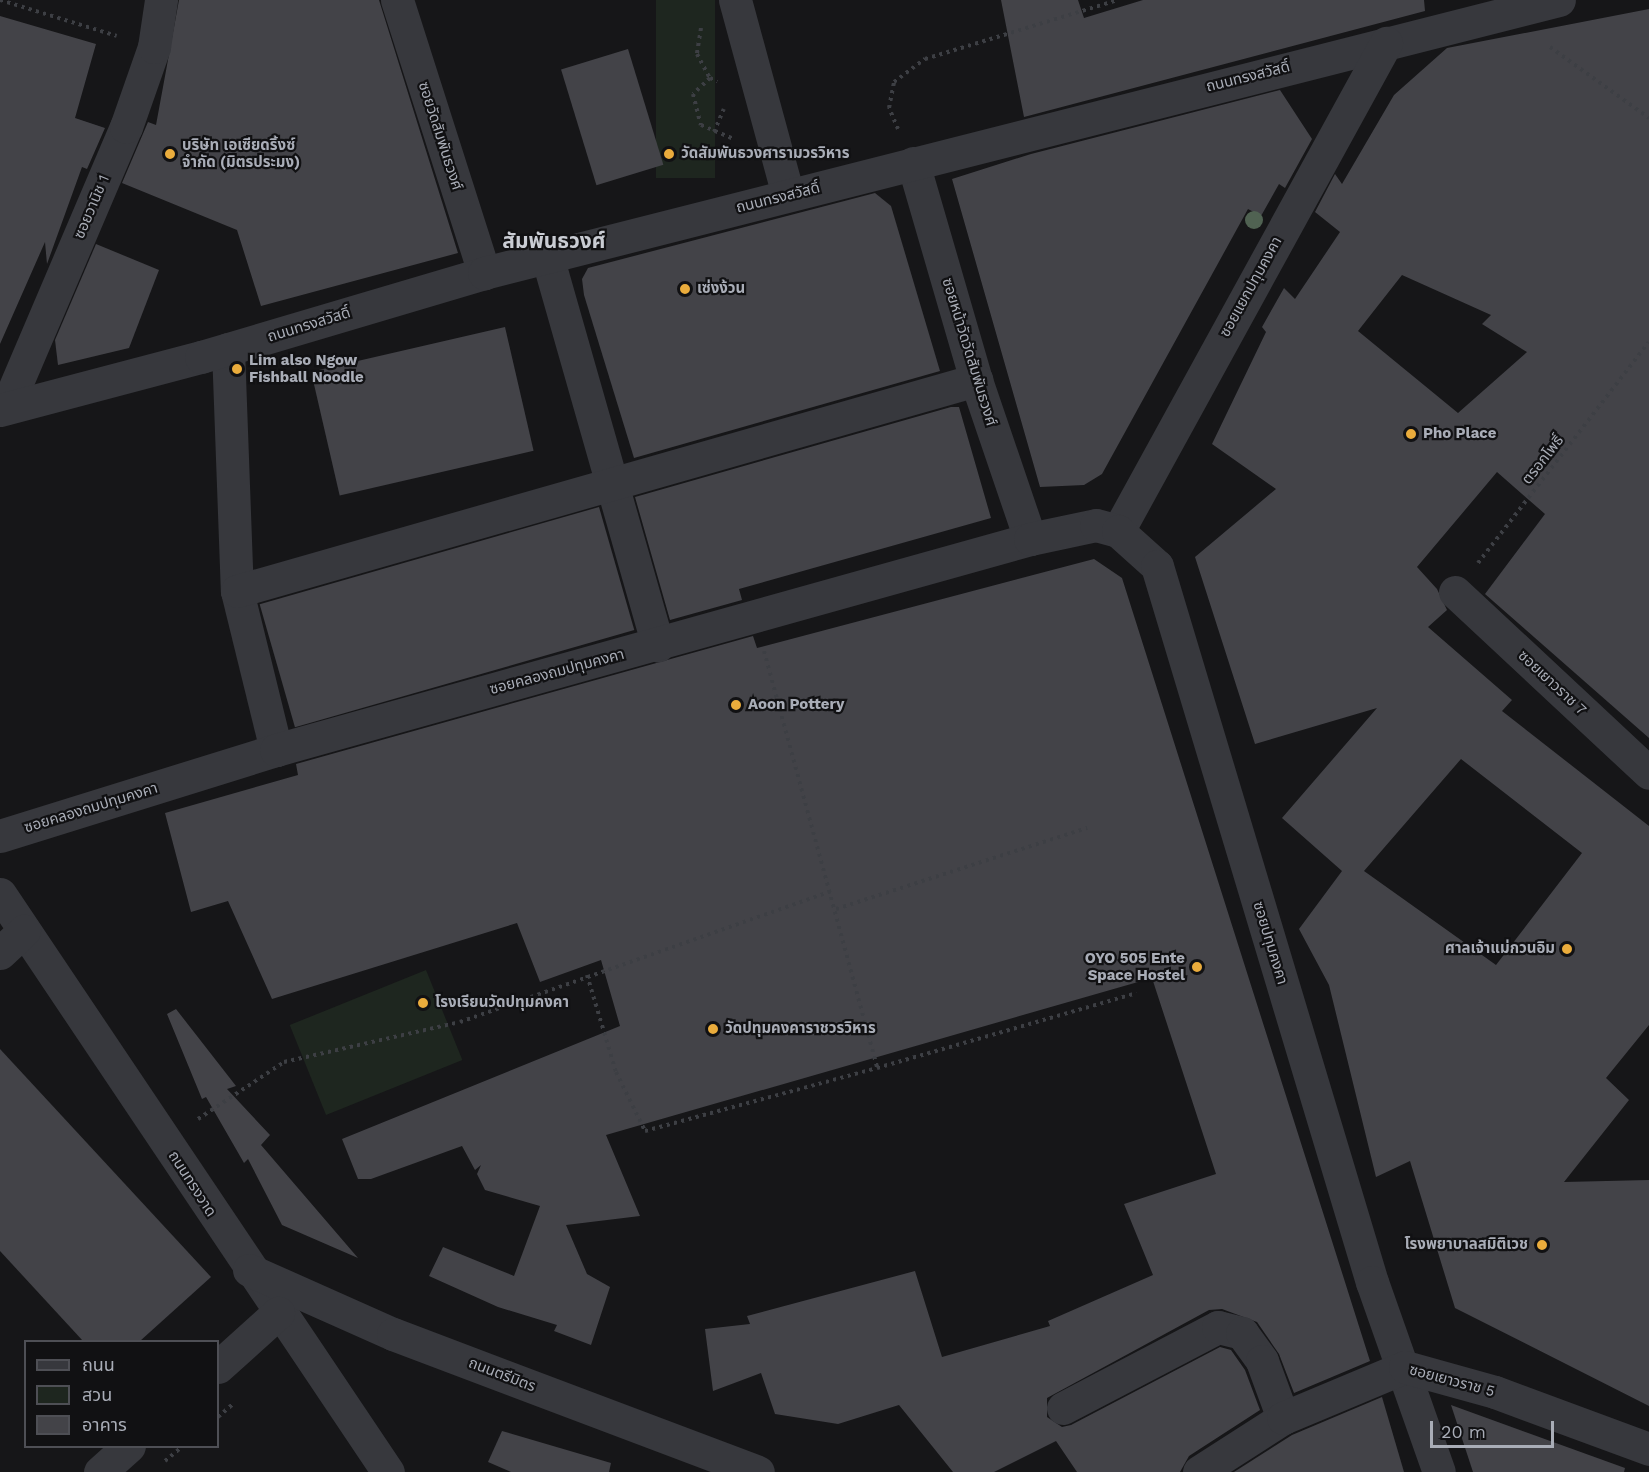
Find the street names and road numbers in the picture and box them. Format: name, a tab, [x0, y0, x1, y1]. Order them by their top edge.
street label: ถนนทรงสวัสดิ์	[1204, 58, 1292, 96]
street label: ซอยวัดสัมพันธวงศ์	[414, 80, 466, 192]
street label: ซอยวานิช 1	[70, 172, 114, 242]
street label: ถนนทรงสวัสดิ์	[734, 179, 822, 217]
street label: ซอยแยกปทุมคงคา	[1216, 234, 1286, 340]
street label: ซอยหน้าวัดวัดสัมพันธวงศ์	[938, 276, 1000, 428]
street label: ถนนทรงสวัสดิ์	[265, 304, 353, 346]
street label: ตรอกโพธิ์	[1518, 432, 1568, 488]
street label: ซอยคลองถมปทุมคงคา	[488, 645, 626, 699]
street label: ซอยเยาวราช 7	[1514, 647, 1590, 719]
street label: ซอยคลองถมปทุมคงคา	[22, 779, 160, 837]
street label: ซอยปทุมคงคา	[1249, 899, 1291, 987]
street label: ถนนทรงวาด	[164, 1148, 220, 1220]
street label: ถนนตรีมิตร	[466, 1354, 538, 1396]
street label: ซอยเยาวราช 5	[1407, 1361, 1497, 1401]

